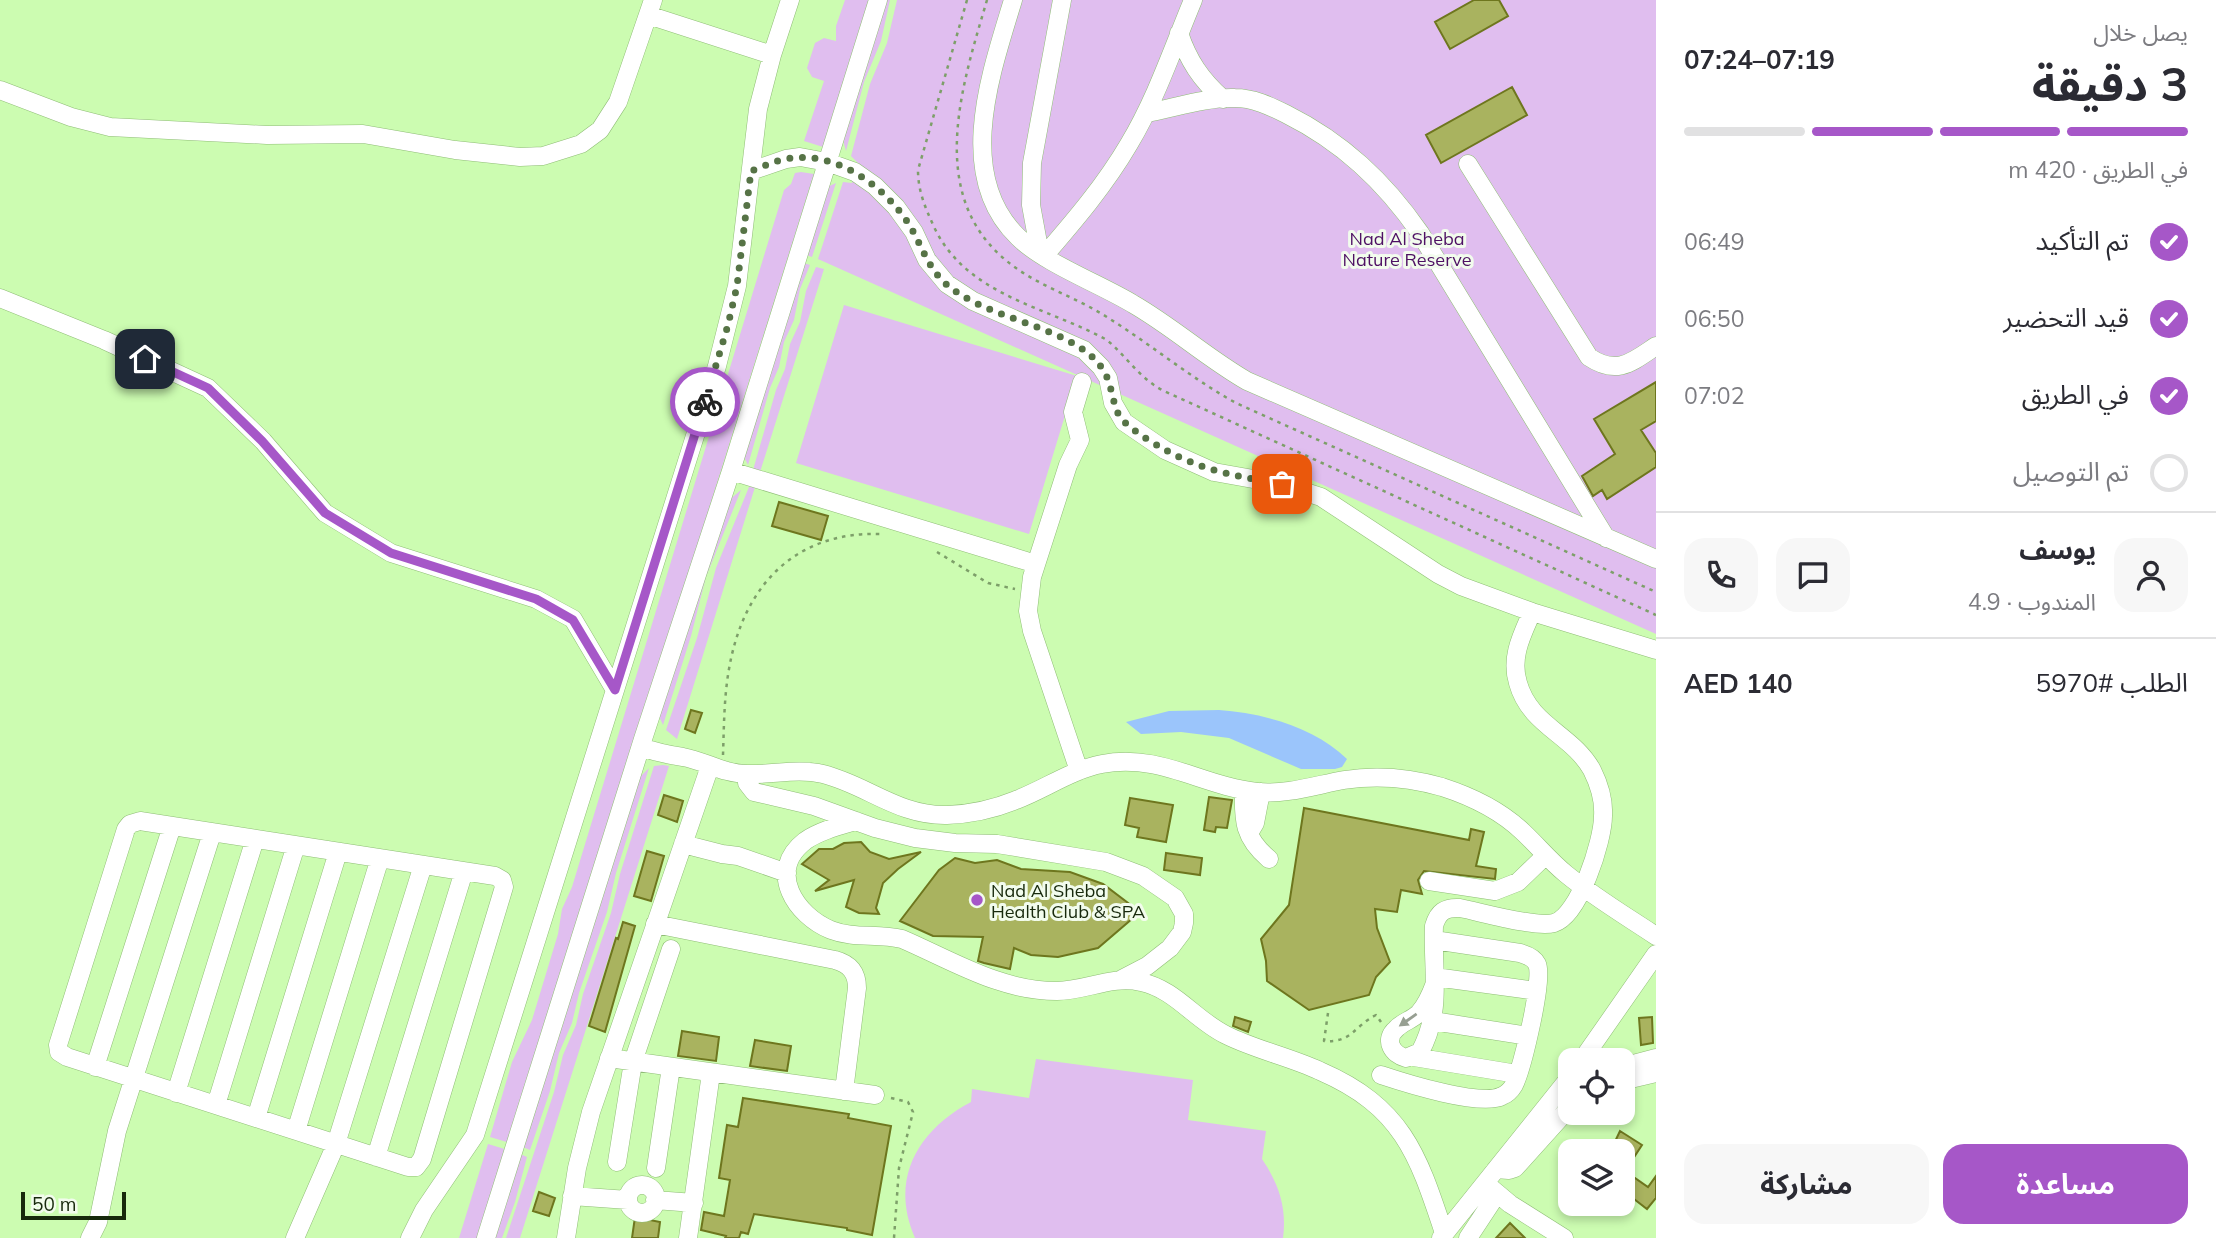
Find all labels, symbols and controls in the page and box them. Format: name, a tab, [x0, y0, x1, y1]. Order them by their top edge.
text: يصل خلال	[2093, 18, 2188, 47]
text: 07:19–07:24	[1684, 43, 1835, 76]
text: 3 دقيقة	[2032, 55, 2188, 113]
text: في الطريق · 420 m	[2008, 155, 2188, 184]
icon: check	[2150, 223, 2188, 261]
text: تم التأكيد	[2035, 224, 2129, 257]
park label: Nad Al Sheba Nature Reserve	[1343, 227, 1471, 271]
text: 06:49	[1684, 227, 1744, 256]
icon: check	[2150, 300, 2188, 338]
text: قيد التحضير	[2003, 301, 2129, 334]
text: 06:50	[1684, 304, 1744, 333]
pin	[115, 329, 175, 389]
icon: home	[126, 340, 164, 378]
courier	[670, 367, 740, 437]
icon: check	[2150, 377, 2188, 415]
text: في الطريق	[2022, 378, 2129, 411]
text: 07:02	[1684, 381, 1744, 410]
icon: bike	[686, 383, 724, 421]
pin	[1252, 454, 1312, 514]
text: تم التوصيل	[2013, 455, 2129, 488]
icon: bag	[1263, 465, 1301, 503]
text: يوسف	[2019, 533, 2096, 566]
button: phone	[1684, 538, 1758, 612]
button: chat	[1776, 538, 1850, 612]
button: person	[2114, 538, 2188, 612]
text: المندوب · 4.9	[1968, 587, 2096, 616]
text: الطلب #5970	[2036, 666, 2188, 699]
text: AED 140	[1684, 667, 1793, 700]
place label: Nad Al Sheba Health Club & SPA	[991, 879, 1145, 923]
marker: Nad Al Sheba Health Club & SPA	[969, 892, 985, 908]
one-way arrow	[1399, 1013, 1417, 1027]
map controls	[1558, 1048, 1635, 1216]
button: locate	[1558, 1048, 1635, 1125]
button: layers	[1558, 1139, 1635, 1216]
button: مشاركة	[1684, 1144, 1929, 1224]
button: مساعدة	[1943, 1144, 2188, 1224]
scale bar	[21, 1189, 126, 1221]
text: 50 m	[32, 1192, 76, 1216]

